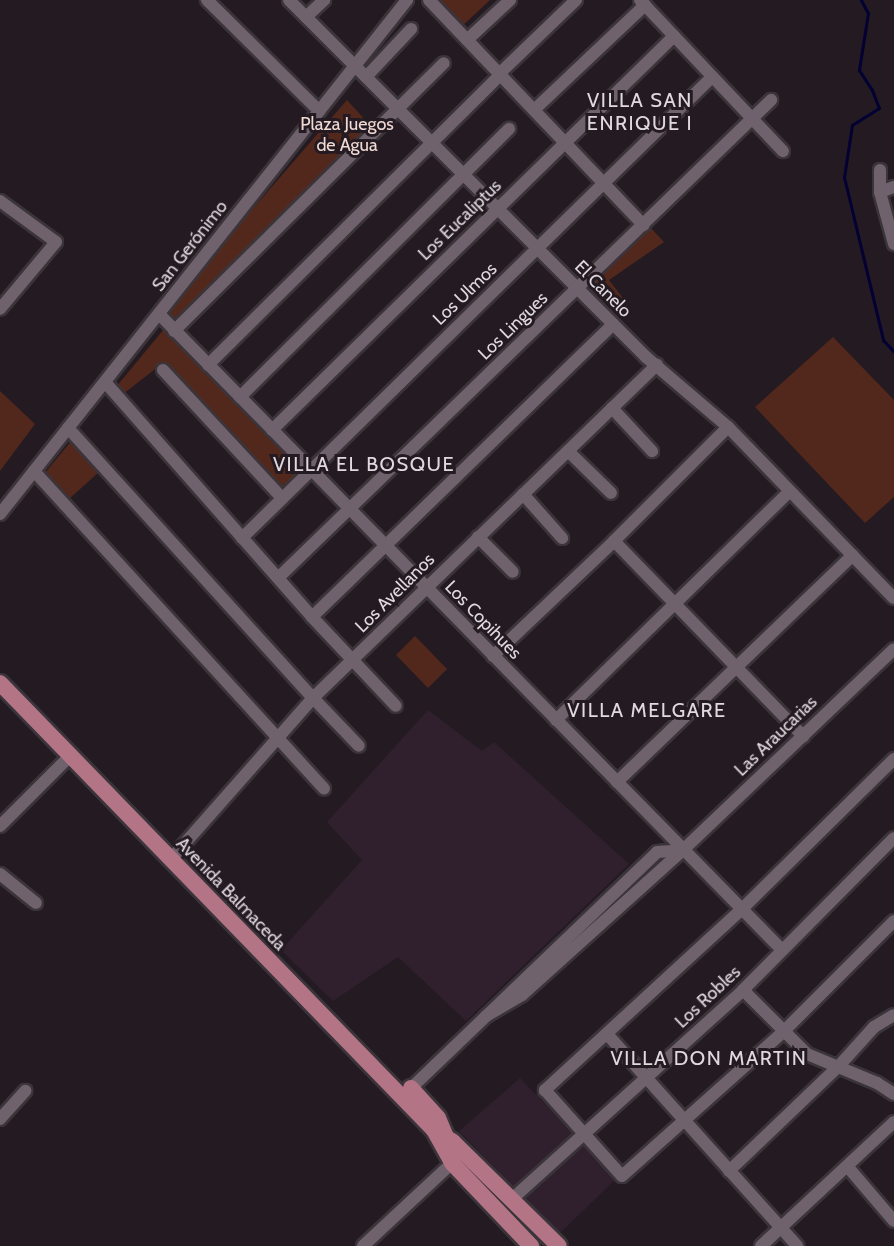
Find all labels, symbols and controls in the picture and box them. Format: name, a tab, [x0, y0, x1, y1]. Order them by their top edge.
district label: VILLA SAN ENRIQUE I	[587, 89, 693, 136]
park label: Plaza Juegos de Agua	[300, 114, 394, 156]
street label: Los Eucaliptus	[414, 175, 506, 265]
street label: San Gerónimo	[148, 196, 232, 296]
street label: El Canelo	[570, 256, 636, 322]
street label: Los Ulmos	[429, 258, 501, 330]
street label: Los Lingues	[474, 288, 552, 364]
district label: VILLA EL BOSQUE	[273, 452, 455, 476]
street label: Los Avellanos	[351, 549, 439, 637]
street label: Los Copihues	[440, 576, 526, 664]
street label: Las Araucarias	[730, 691, 822, 781]
district label: VILLA MELGARE	[567, 698, 727, 722]
street label: Avenida Balmaceda	[172, 833, 290, 955]
street label: Los Robles	[671, 961, 745, 1033]
district label: VILLA DON MARTIN	[611, 1046, 807, 1070]

